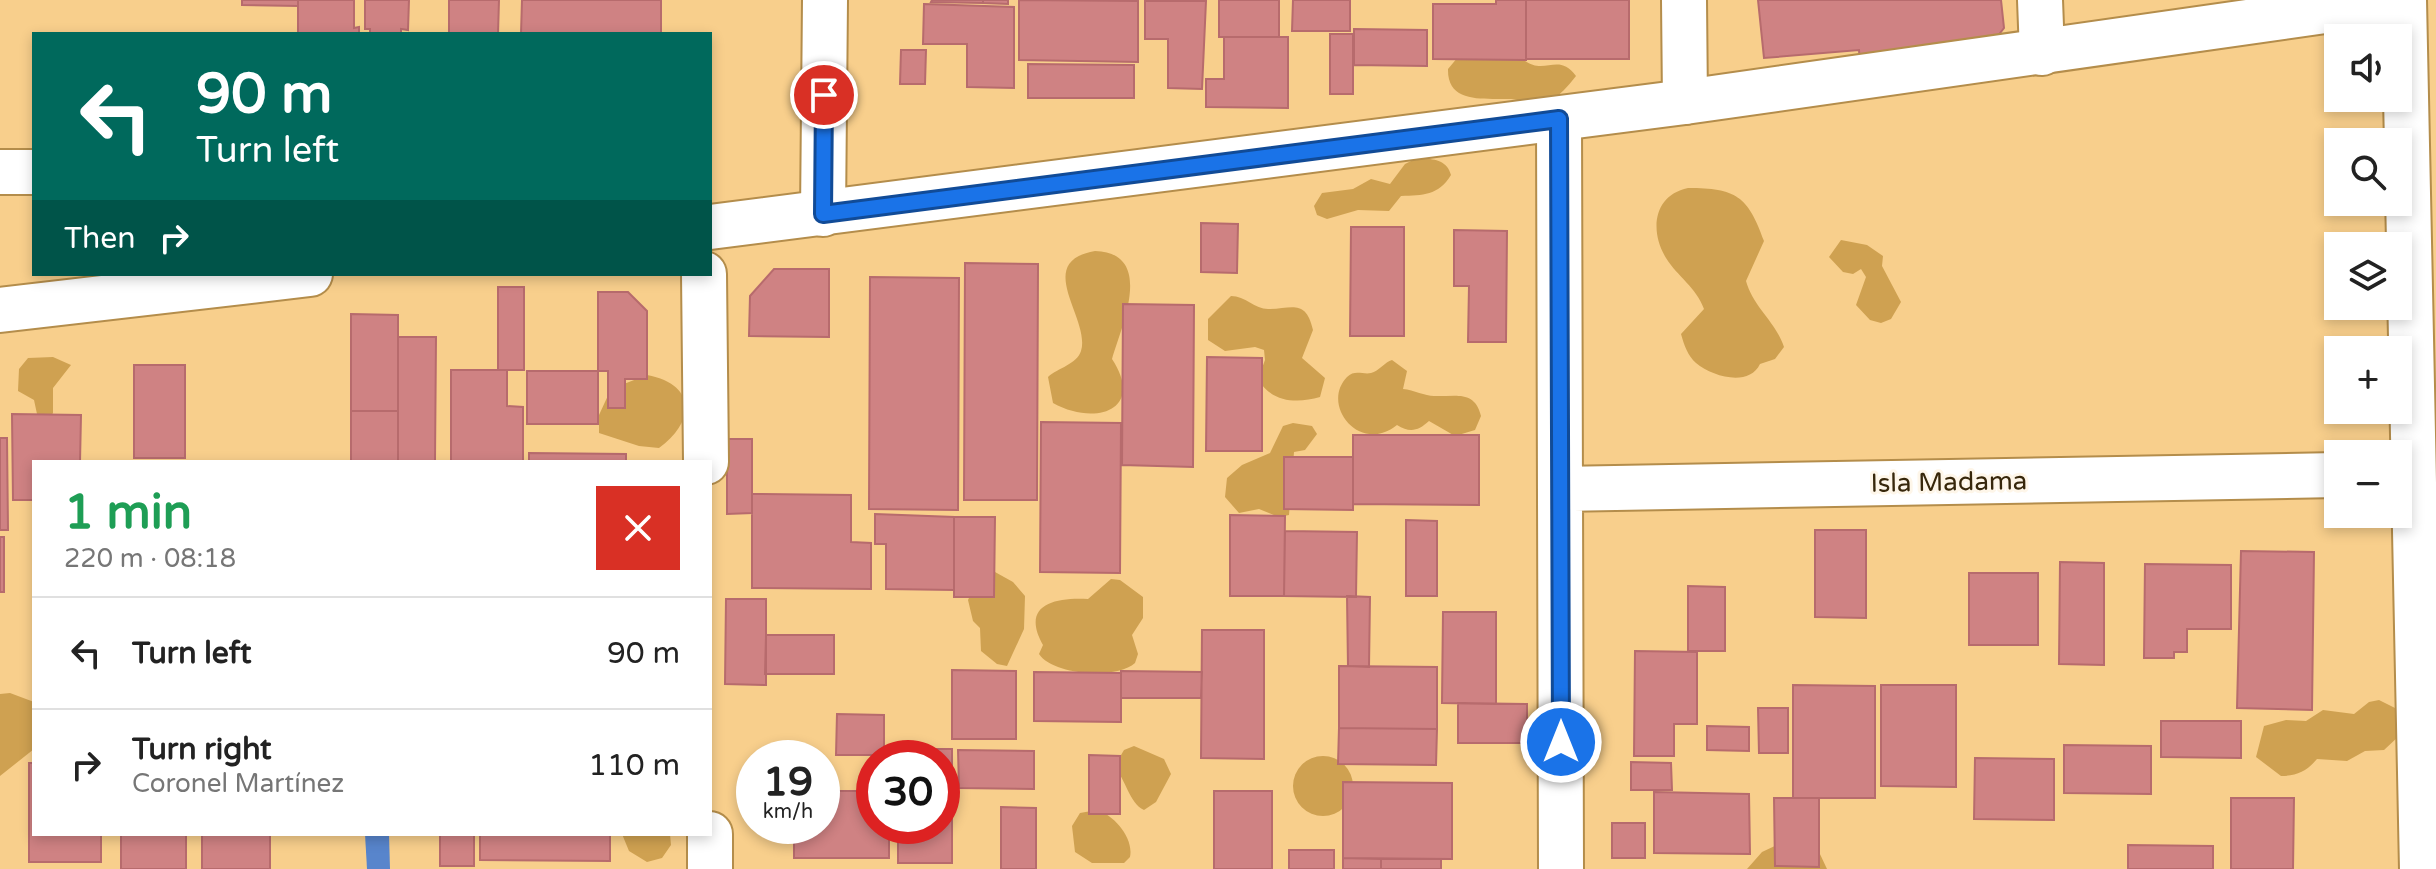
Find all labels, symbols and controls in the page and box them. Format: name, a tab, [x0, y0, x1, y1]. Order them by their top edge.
map controls	[2324, 24, 2412, 528]
button: sound	[2324, 24, 2412, 112]
text: 90 m	[196, 61, 332, 128]
pin	[790, 61, 858, 129]
icon: left	[64, 64, 168, 168]
icon: arrive	[802, 73, 846, 117]
button: search	[2324, 128, 2412, 216]
text: Turn left	[196, 129, 339, 172]
icon: right	[152, 216, 196, 260]
text: Then	[64, 220, 136, 257]
button: layers	[2324, 232, 2412, 320]
button: +	[2324, 336, 2412, 424]
button: −	[2324, 440, 2412, 528]
street label: Isla Madama	[1870, 465, 2028, 499]
text: 1 min	[64, 484, 192, 542]
button: close	[596, 486, 680, 570]
text: 220 m · 08:18	[64, 543, 236, 574]
icon: left	[64, 631, 108, 675]
text: Turn left	[132, 635, 251, 672]
text: 90 m	[607, 635, 680, 672]
position arrow	[1519, 700, 1603, 784]
text: Turn right	[132, 731, 272, 768]
speed limit sign: 30	[856, 740, 960, 844]
icon: right	[64, 743, 108, 787]
text: 110 m	[588, 747, 680, 784]
text: 19	[763, 758, 813, 806]
text: Coronel Martínez	[132, 768, 344, 799]
text: km/h	[763, 800, 813, 824]

